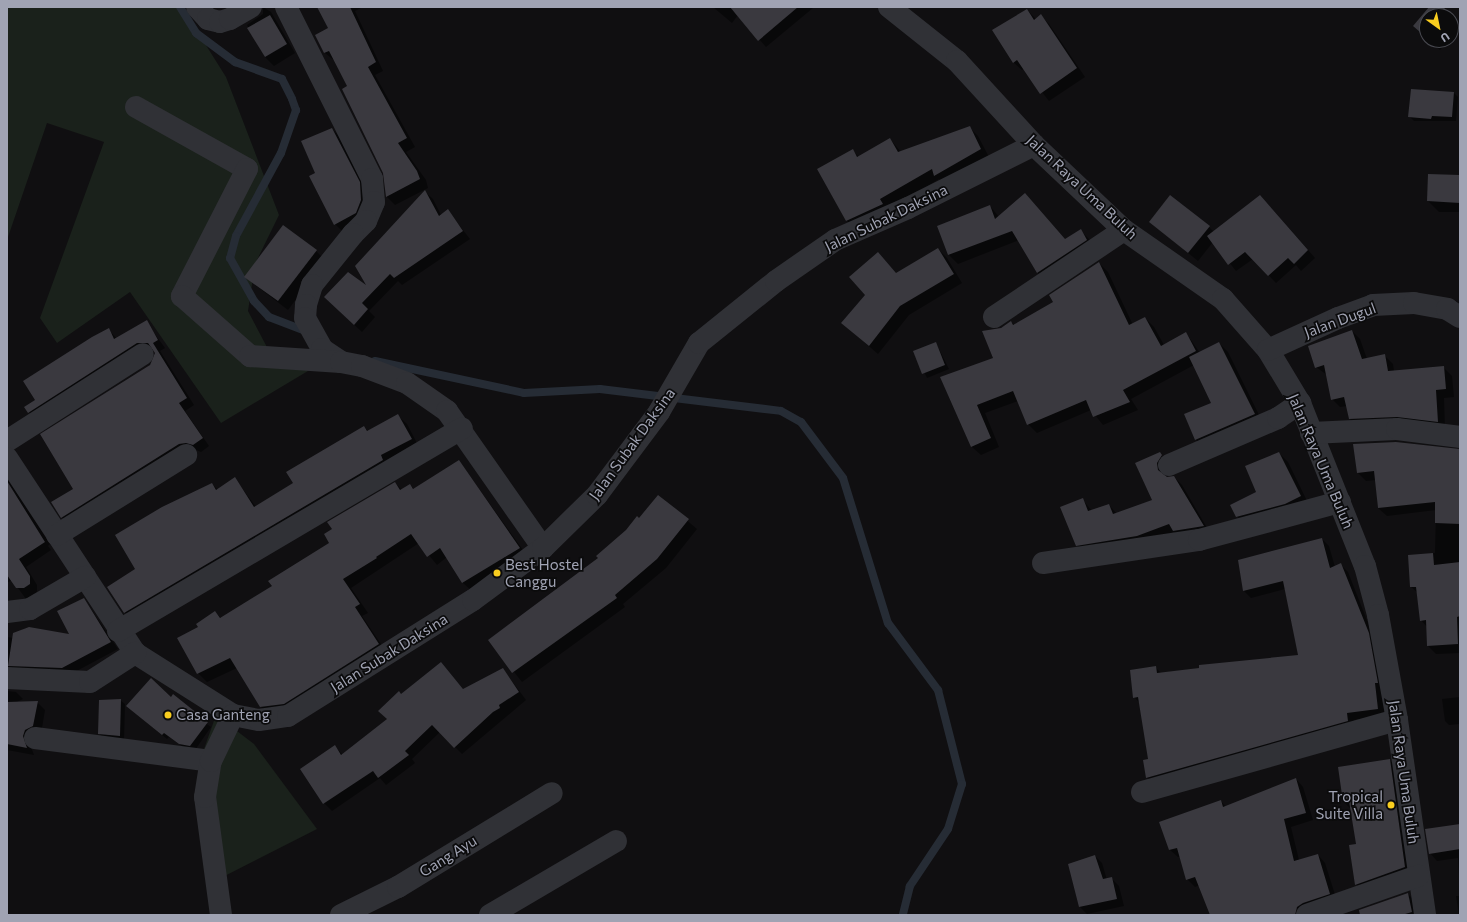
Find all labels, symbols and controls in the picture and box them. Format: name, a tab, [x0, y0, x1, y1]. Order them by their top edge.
north arrow	[1419, 8, 1459, 48]
text: U	[1438, 30, 1452, 45]
street label: Jalan Raya Uma Buluh	[1023, 131, 1141, 243]
street label: Jalan Subak Daksina	[822, 180, 950, 256]
street label: Jalan Dugul	[1302, 299, 1378, 341]
street label: Jalan Subak Daksina	[585, 384, 679, 504]
street label: Jalan Raya Uma Buluh	[1284, 391, 1358, 531]
place label: Best Hostel Canggu	[505, 555, 583, 590]
marker: Best Hostel Canggu	[492, 568, 502, 578]
street label: Jalan Subak Daksina	[327, 610, 451, 696]
street label: Jalan Raya Uma Buluh	[1385, 699, 1423, 845]
place label: Casa Ganteng	[176, 706, 270, 724]
marker: Casa Ganteng	[163, 710, 173, 720]
place label: Tropical Suite Villa	[1316, 787, 1383, 822]
marker: Tropical Suite Villa	[1386, 800, 1396, 810]
street label: Gang Ayu	[416, 831, 480, 881]

